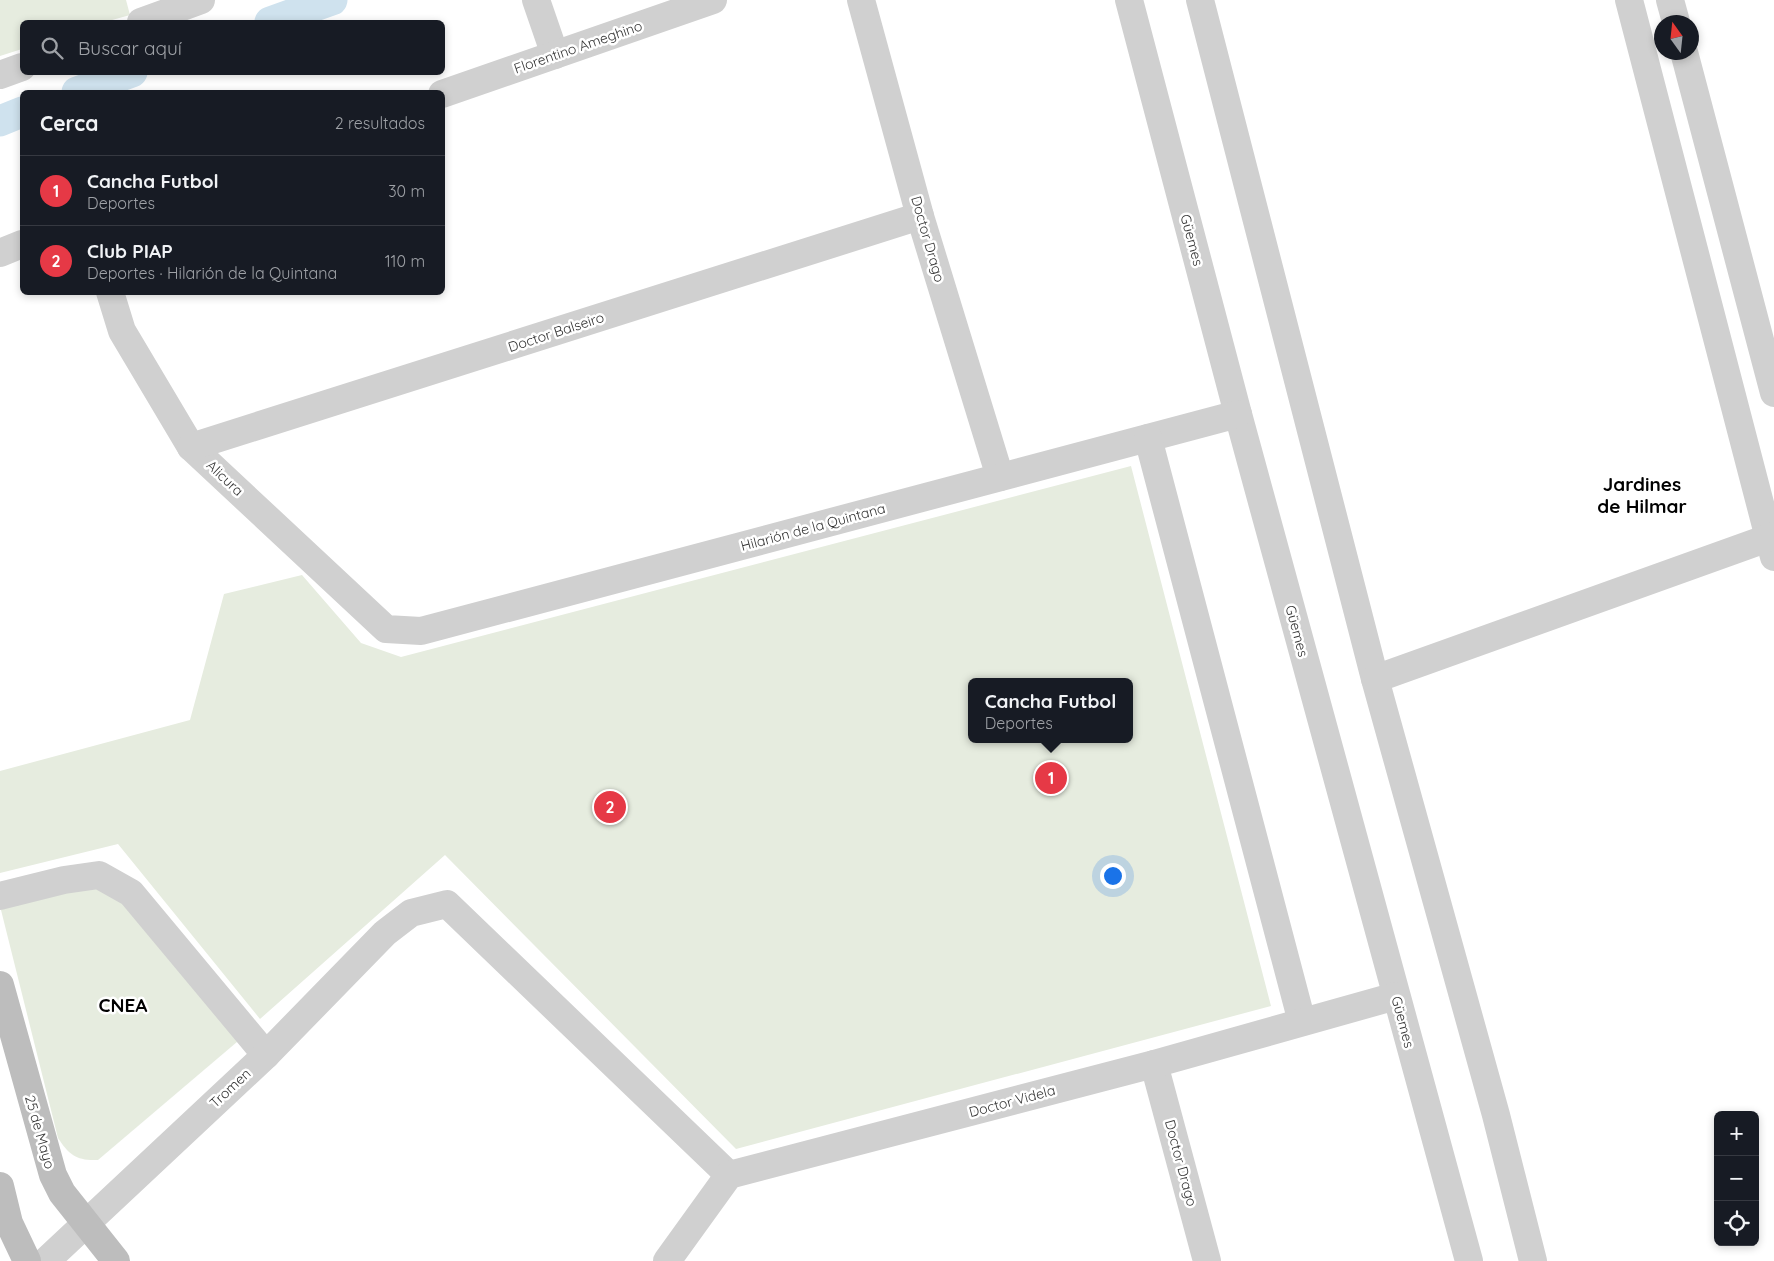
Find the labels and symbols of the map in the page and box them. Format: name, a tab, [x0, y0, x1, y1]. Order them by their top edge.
north arrow	[1654, 15, 1699, 60]
street label: Florentino Ameghino	[511, 17, 645, 77]
street label: Doctor Drago	[907, 194, 949, 284]
street label: Güemes	[1176, 212, 1208, 268]
street label: Doctor Balseiro	[506, 308, 606, 356]
street label: Alicura	[203, 456, 247, 500]
district label: Jardines de Hilmar	[1597, 472, 1687, 518]
street label: Hilarión de la Quintana	[739, 499, 887, 555]
street label: Güemes	[1281, 603, 1313, 659]
pin: 1	[1035, 759, 1067, 797]
pin: 2	[594, 788, 626, 826]
your location	[1100, 863, 1126, 889]
district label: CNEA	[99, 993, 147, 1017]
street label: Güemes	[1387, 994, 1419, 1050]
street label: Tromen	[206, 1064, 254, 1112]
street label: Doctor Videla	[967, 1081, 1057, 1121]
street label: 25 de Mayo	[21, 1093, 59, 1171]
street label: Doctor Drago	[1161, 1118, 1201, 1208]

